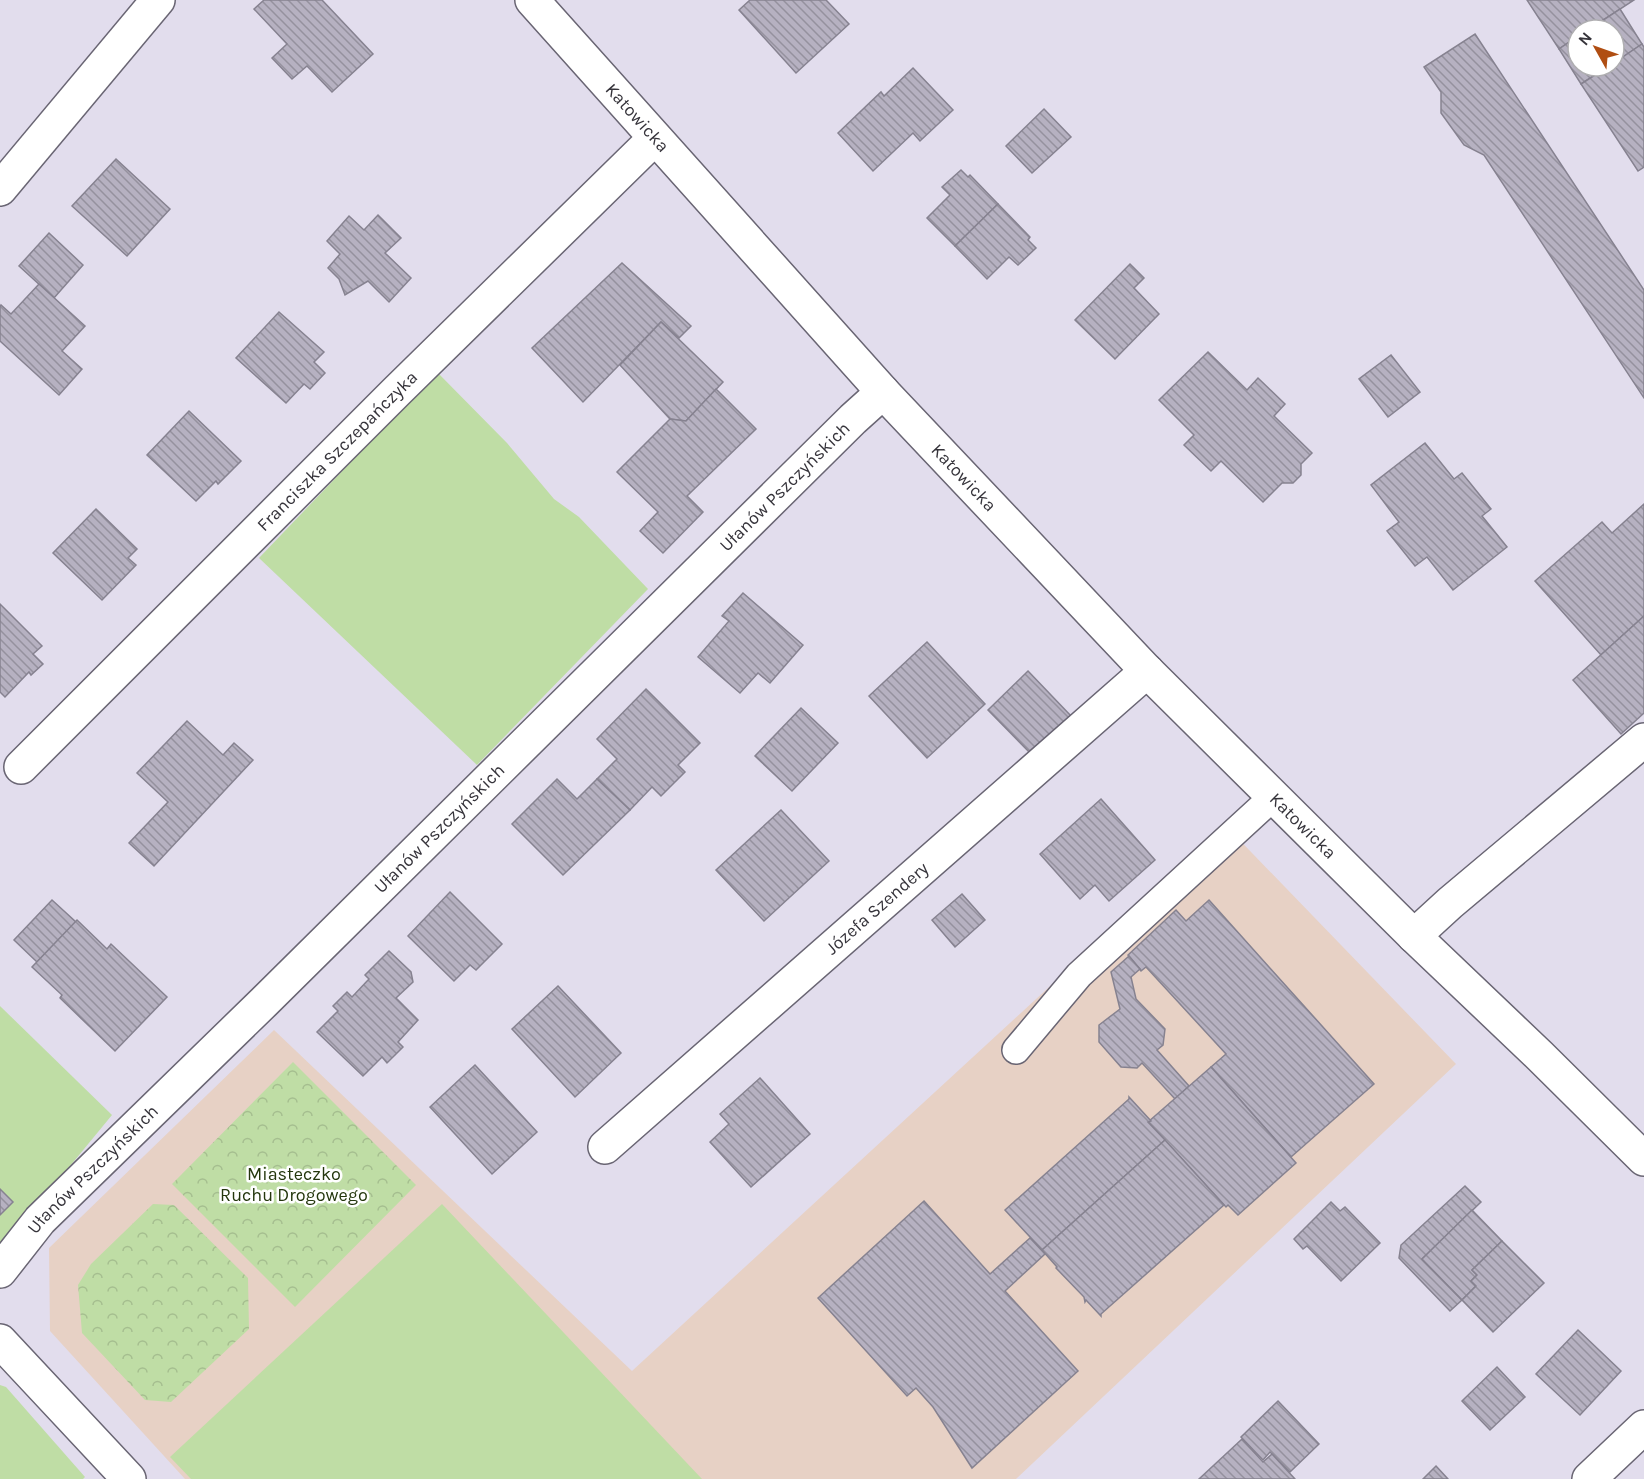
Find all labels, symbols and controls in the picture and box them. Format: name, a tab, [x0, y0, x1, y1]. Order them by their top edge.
north arrow	[1566, 18, 1626, 78]
text: N	[1574, 28, 1596, 49]
street label: Katowicka	[601, 79, 674, 157]
street label: Franciszka Szczepańczyka	[252, 366, 422, 536]
street label: Ułanów Pszczyńskich	[715, 417, 855, 556]
street label: Katowicka	[927, 439, 1001, 516]
street label: Ułanów Pszczyńskich	[369, 759, 509, 898]
street label: Katowicka	[1265, 788, 1341, 864]
street label: Józefa Szendery	[821, 857, 933, 959]
street label: Ułanów Pszczyńskich	[22, 1100, 163, 1238]
park label: Miasteczko Ruchu Drogowego	[220, 1163, 368, 1206]

